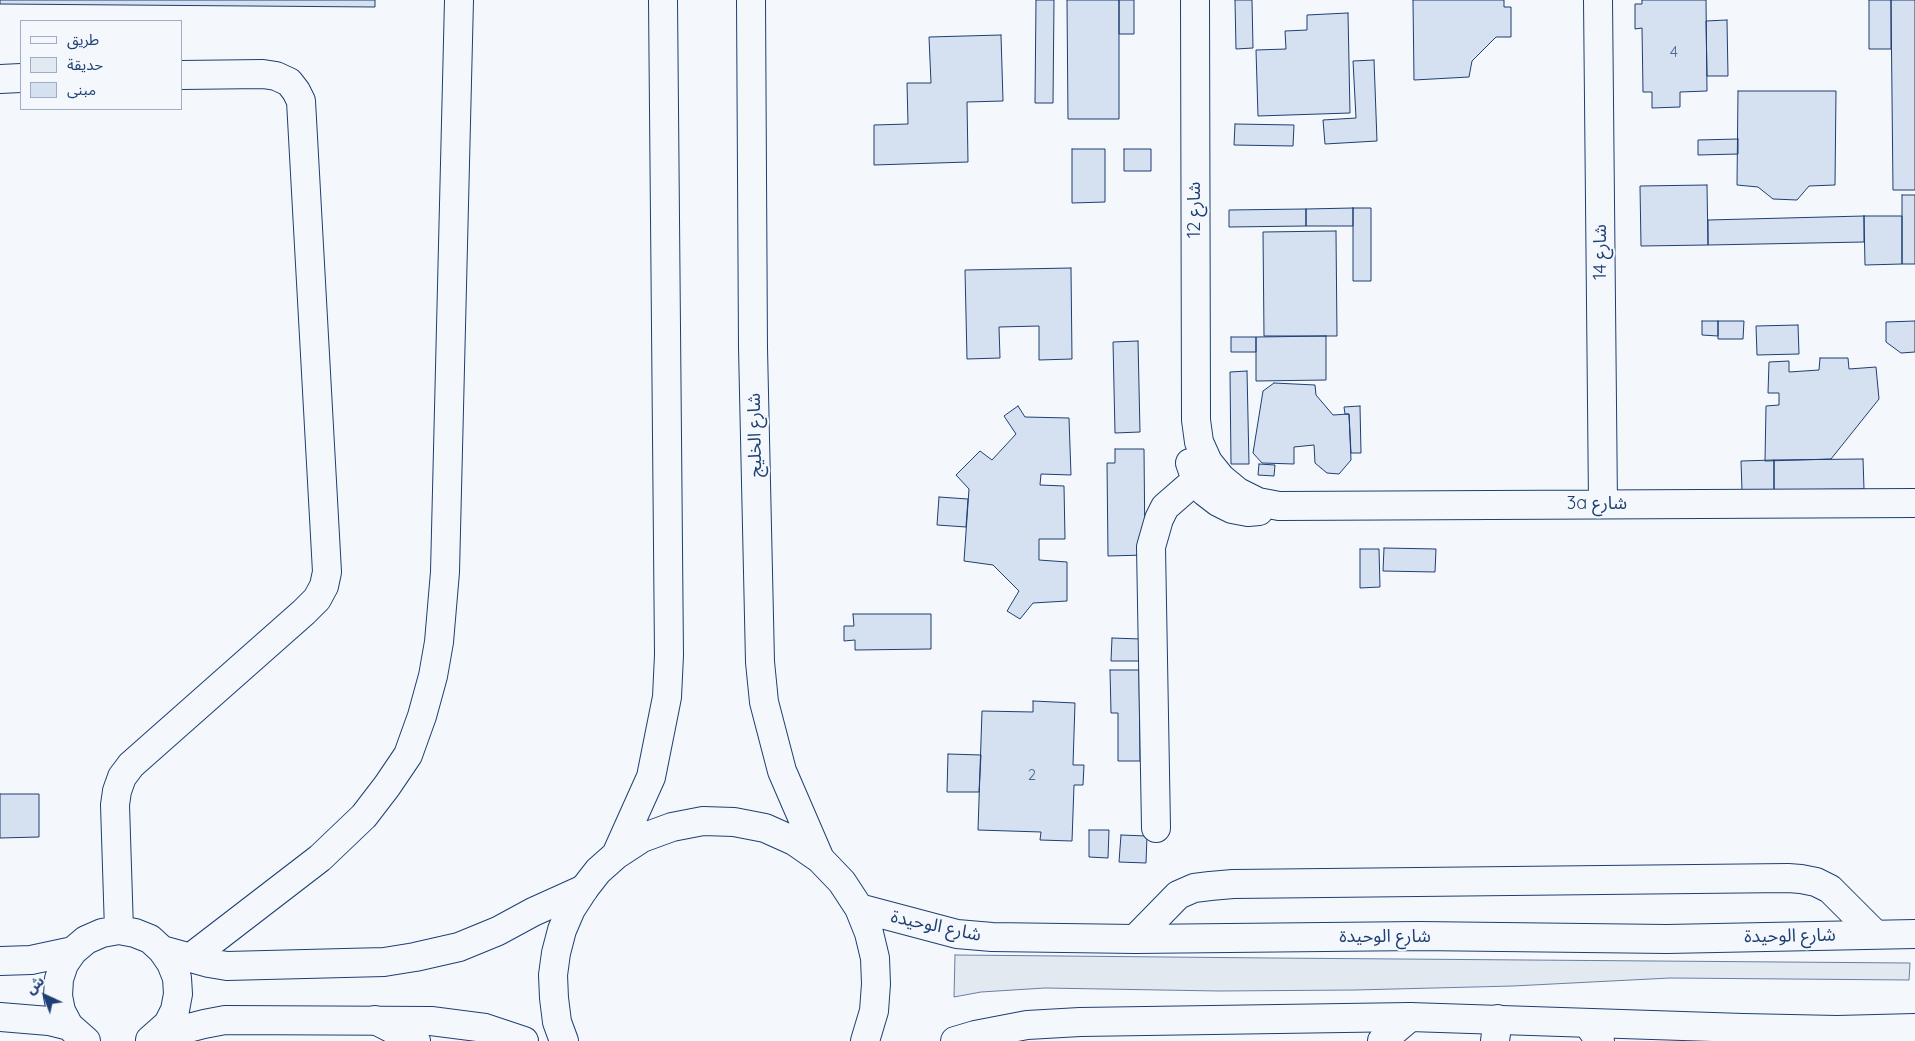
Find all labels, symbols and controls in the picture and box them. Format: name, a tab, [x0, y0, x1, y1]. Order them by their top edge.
legend	[20, 20, 182, 110]
text: طريق	[67, 30, 99, 49]
house number: 4	[1670, 43, 1678, 61]
text: حديقة	[67, 55, 103, 74]
text: مبنى	[67, 80, 96, 99]
street label: شارع 12	[1184, 182, 1206, 238]
street label: شارع 14	[1590, 224, 1612, 280]
street label: شارع الخليج	[743, 393, 767, 477]
street label: 3a شارع	[1567, 493, 1627, 515]
house number: 2	[1028, 766, 1036, 784]
street label: شارع الوحيدة	[889, 906, 983, 946]
street label: شارع الوحيدة	[1744, 924, 1836, 948]
street label: شارع الوحيدة	[1339, 926, 1431, 948]
north arrow	[20, 971, 70, 1021]
text: ش	[22, 972, 48, 998]

